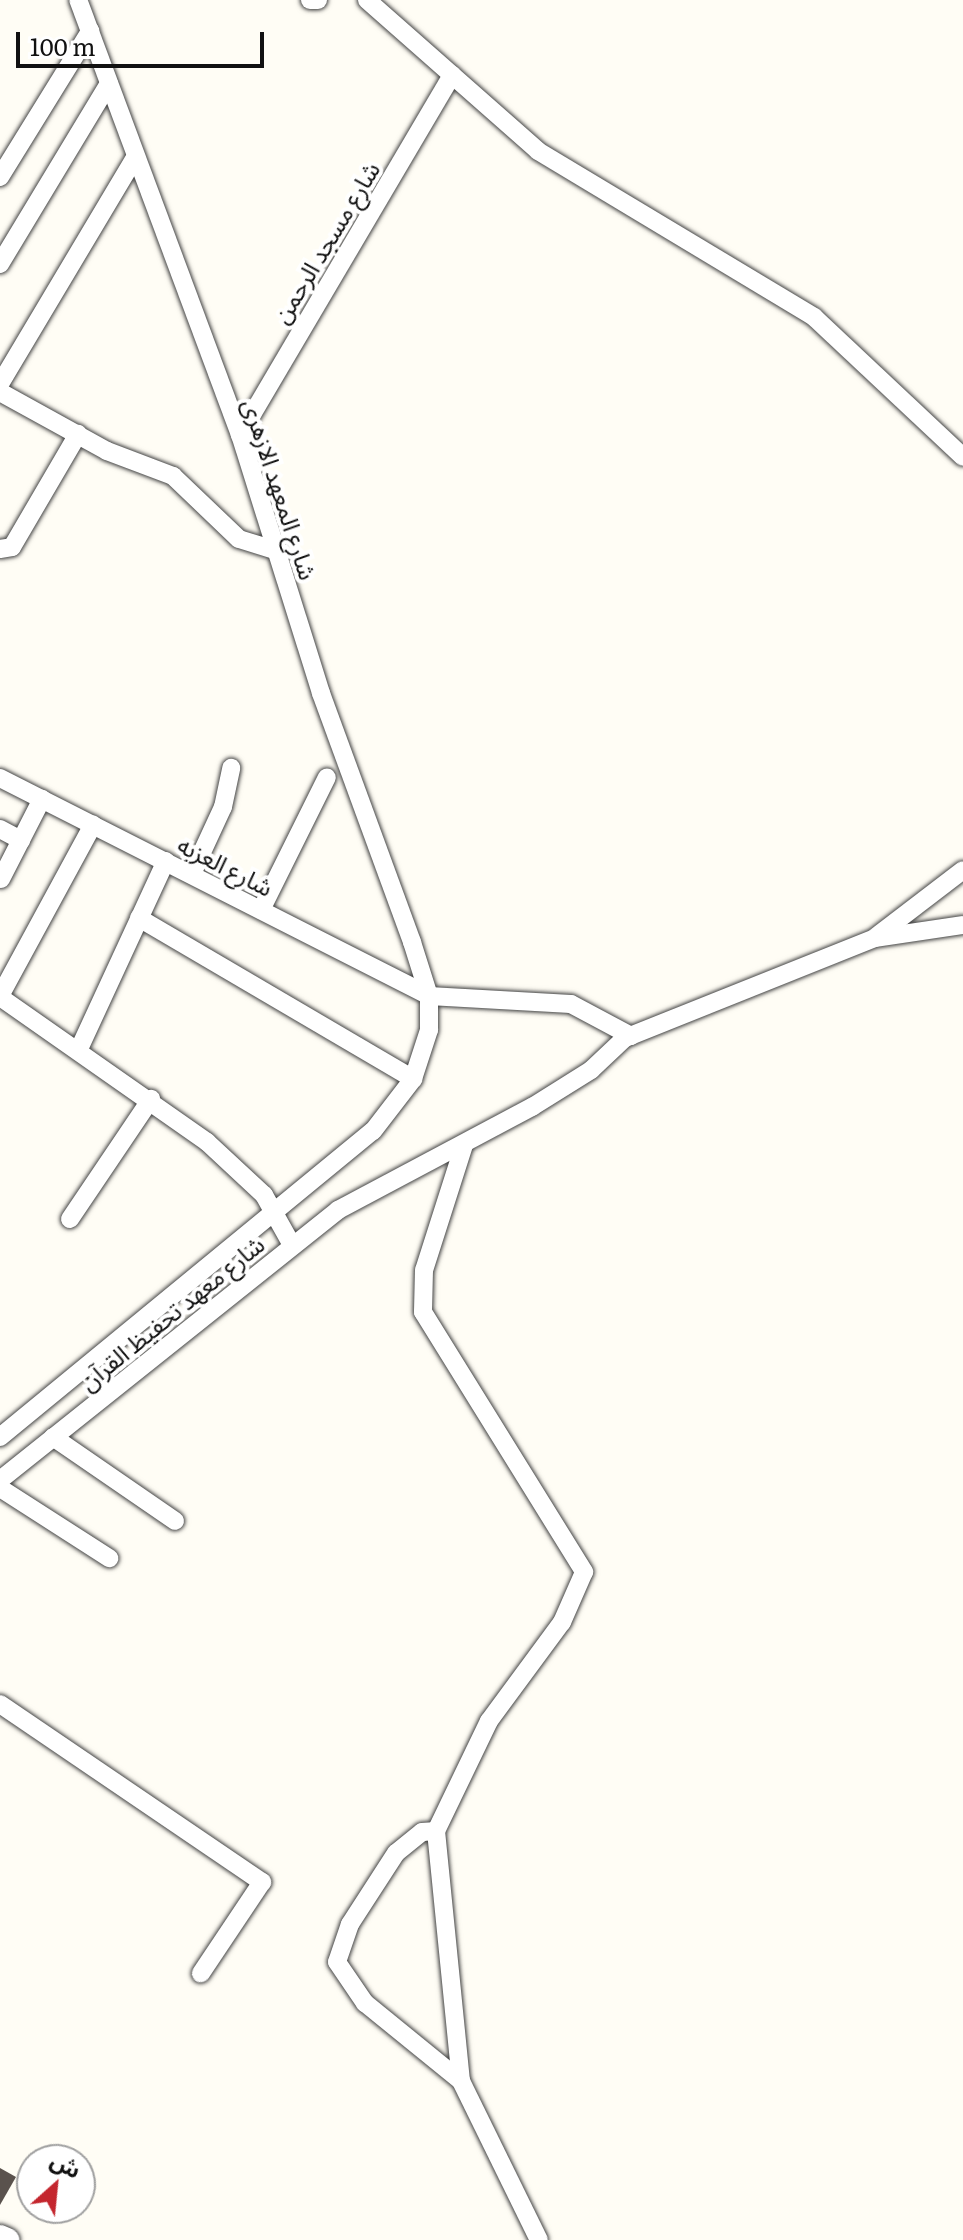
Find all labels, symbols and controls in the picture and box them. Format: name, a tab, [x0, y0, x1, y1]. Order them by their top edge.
scale bar	[20, 16, 268, 66]
text: 100 m	[30, 28, 96, 63]
street label: شارع مسجد الرحمن	[265, 156, 385, 328]
street label: شارع المعهد الازهرى	[238, 395, 324, 583]
street label: شارع العزبه	[174, 829, 278, 901]
street label: شارع معهد تحفيظ القرآن	[73, 1229, 269, 1395]
text: ش	[45, 2142, 87, 2185]
north arrow	[16, 2144, 96, 2224]

